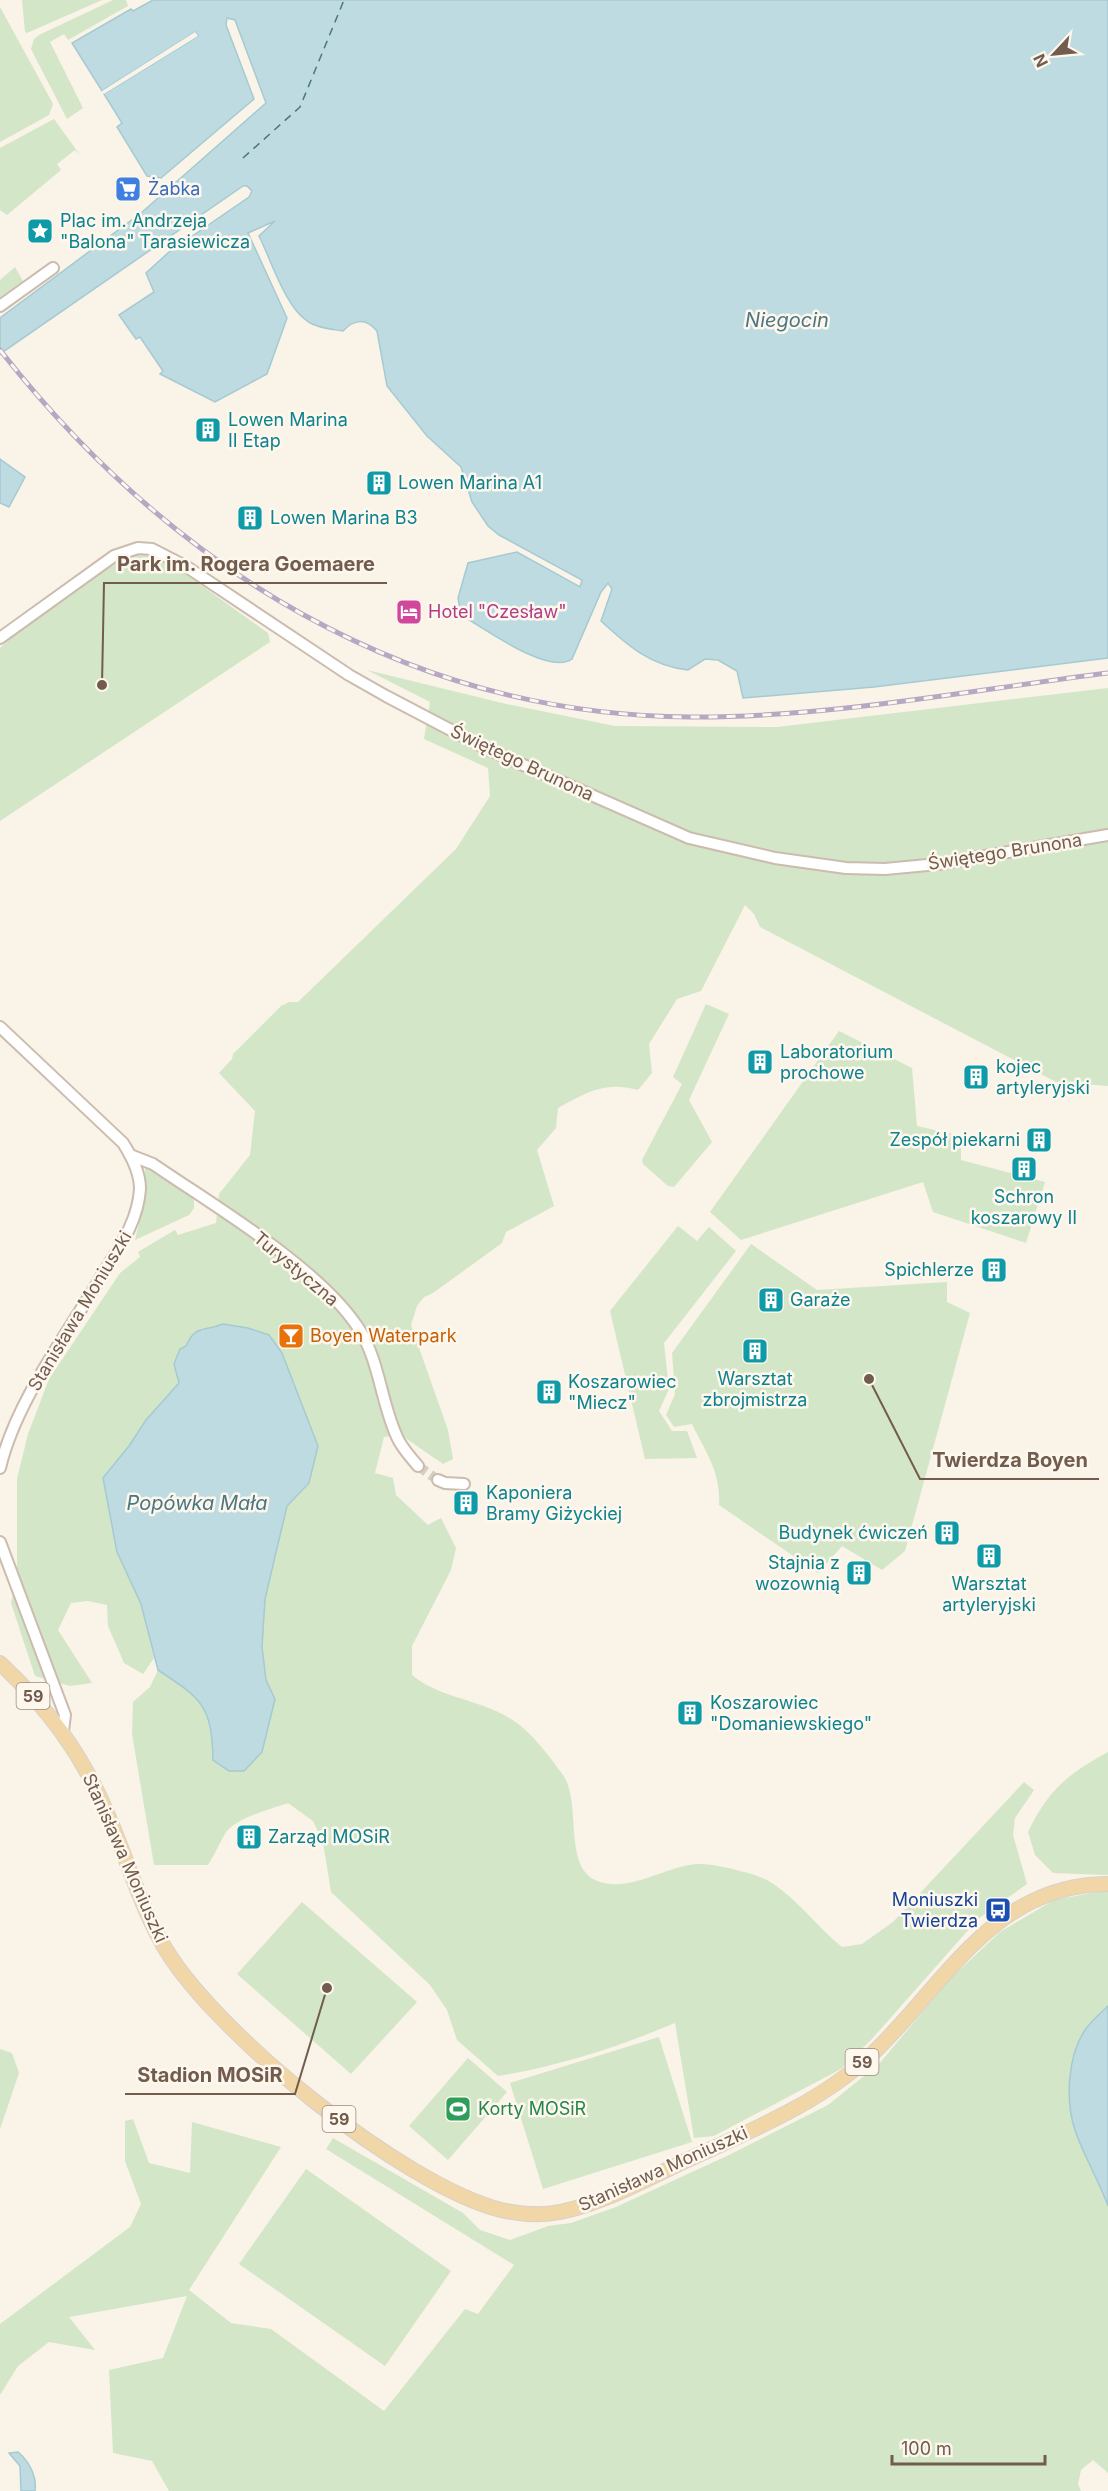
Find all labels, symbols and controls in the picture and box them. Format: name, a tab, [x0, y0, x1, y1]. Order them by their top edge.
north arrow	[1024, 24, 1084, 84]
text: N	[1029, 51, 1052, 70]
supermarket icon: Żabka	[113, 174, 143, 204]
place label: Żabka	[148, 177, 200, 199]
place label: Plac im. Andrzeja "Balona" Tarasiewicza	[60, 210, 250, 252]
place icon: Plac im. Andrzeja "Balona" Tarasiewicza	[25, 216, 55, 246]
water label: Niegocin	[745, 308, 829, 332]
place label: Lowen Marina II Etap	[228, 409, 348, 451]
building icon: Lowen Marina II Etap	[193, 415, 223, 445]
building icon: Lowen Marina A1	[364, 468, 394, 498]
place label: Lowen Marina A1	[398, 472, 542, 493]
building icon: Lowen Marina B3	[235, 503, 265, 533]
place label: Lowen Marina B3	[270, 507, 418, 528]
callout: Park im. Rogera Goemaere	[104, 545, 387, 583]
text: Park im. Rogera Goemaere	[117, 552, 375, 576]
hotel icon: Hotel "Czesław"	[394, 597, 424, 627]
place label: Hotel "Czesław"	[428, 601, 567, 622]
street label: Świętego Brunona	[447, 719, 598, 805]
street label: Świętego Brunona	[926, 828, 1083, 874]
place label: Laboratorium prochowe	[780, 1041, 893, 1083]
building icon: Laboratorium prochowe	[745, 1047, 775, 1077]
place label: kojec artyleryjski	[996, 1056, 1090, 1098]
building icon: kojec artyleryjski	[961, 1062, 991, 1092]
building icon: Zespół piekarni	[1024, 1125, 1054, 1155]
place label: Zespół piekarni	[890, 1129, 1020, 1150]
building icon: Schron koszarowy II	[1009, 1154, 1039, 1184]
place label: Schron koszarowy II	[971, 1186, 1077, 1228]
street label: Stanisława Moniuszki	[23, 1227, 136, 1395]
street label: Turystyczna	[250, 1227, 343, 1310]
building icon: Spichlerze	[979, 1255, 1009, 1285]
place label: Spichlerze	[884, 1259, 974, 1280]
building icon: Garaże	[756, 1285, 786, 1315]
place label: Garaże	[790, 1289, 851, 1310]
bar icon: Boyen Waterpark	[276, 1321, 306, 1351]
place label: Boyen Waterpark	[310, 1325, 457, 1346]
building icon: Warsztat zbrojmistrza	[740, 1336, 770, 1366]
place label: Warsztat zbrojmistrza	[703, 1368, 807, 1410]
place label: Koszarowiec "Miecz"	[568, 1371, 677, 1413]
building icon: Koszarowiec "Miecz"	[534, 1377, 564, 1407]
callout: Twierdza Boyen	[920, 1441, 1099, 1479]
text: Twierdza Boyen	[932, 1448, 1088, 1472]
place label: Kaponiera Bramy Giżyckiej	[486, 1482, 622, 1524]
building icon: Kaponiera Bramy Giżyckiej	[451, 1488, 481, 1518]
water label: Popówka Mała	[127, 1491, 267, 1515]
building icon: Budynek ćwiczeń	[932, 1518, 962, 1548]
place label: Budynek ćwiczeń	[778, 1522, 928, 1543]
building icon: Warsztat artyleryjski	[974, 1541, 1004, 1571]
place label: Stajnia z wozownią	[755, 1552, 840, 1594]
building icon: Stajnia z wozownią	[844, 1558, 874, 1588]
place label: Warsztat artyleryjski	[942, 1573, 1036, 1615]
road number: 59	[16, 1683, 50, 1709]
place label: Koszarowiec "Domaniewskiego"	[710, 1692, 872, 1734]
building icon: Koszarowiec "Domaniewskiego"	[675, 1698, 705, 1728]
street label: Stanisława Moniuszki	[79, 1770, 172, 1946]
building icon: Zarząd MOSiR	[234, 1822, 264, 1852]
place label: Zarząd MOSiR	[268, 1826, 390, 1847]
place label: Moniuszki Twierdza	[892, 1889, 978, 1931]
bus stop icon: Moniuszki Twierdza	[983, 1895, 1013, 1925]
road number: 59	[846, 2049, 878, 2075]
callout: Stadion MOSiR	[125, 2056, 295, 2094]
text: Stadion MOSiR	[137, 2063, 283, 2087]
sports icon: Korty MOSiR	[443, 2094, 473, 2124]
place label: Korty MOSiR	[478, 2098, 587, 2119]
road number: 59	[322, 2106, 356, 2132]
street label: Stanisława Moniuszki	[575, 2122, 751, 2215]
scale bar	[892, 2428, 1045, 2466]
text: 100 m	[901, 2438, 952, 2459]

